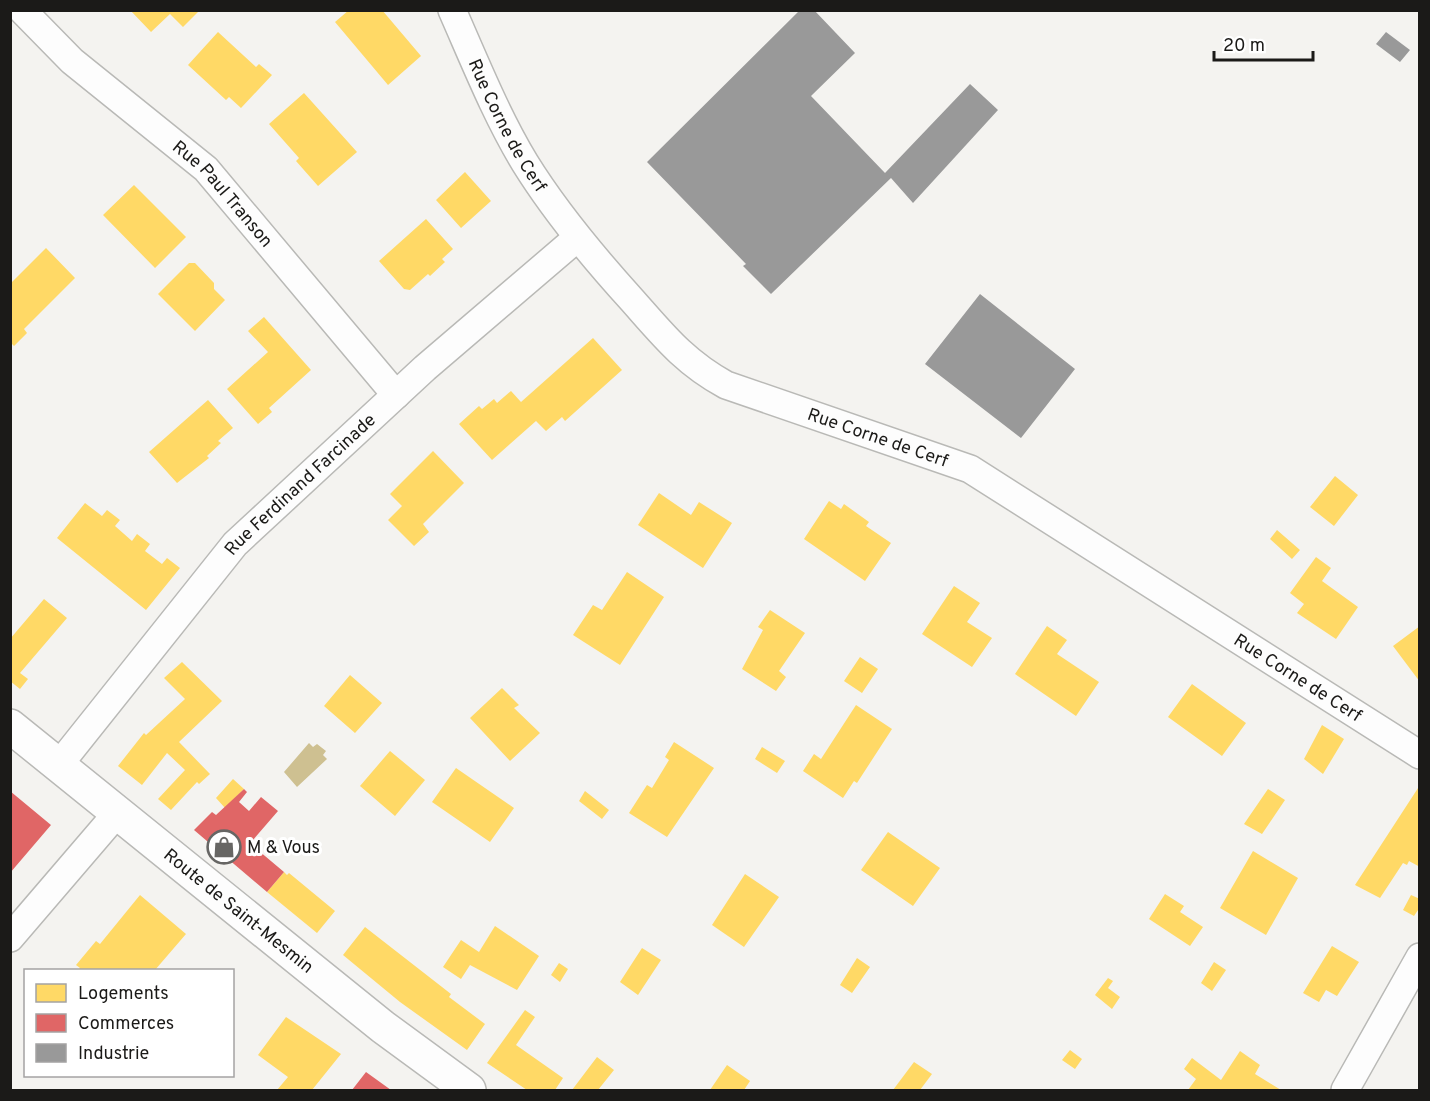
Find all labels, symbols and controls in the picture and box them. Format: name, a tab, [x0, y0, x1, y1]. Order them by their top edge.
scale bar	[1214, 24, 1313, 62]
text: 20 m	[1223, 35, 1265, 58]
street label: Rue Corne de Cerf	[462, 56, 551, 197]
street label: Rue Paul Transon	[167, 136, 277, 253]
street label: Rue Corne de Cerf	[804, 404, 951, 474]
street label: Rue Ferdinand Farcinade	[220, 409, 381, 561]
street label: Rue Corne de Cerf	[1229, 630, 1366, 728]
shop icon: M & Vous	[206, 829, 242, 865]
place label: M & Vous	[247, 837, 320, 860]
street label: Route de Saint-Mesmin	[158, 844, 318, 979]
legend	[24, 969, 234, 1077]
text: Logements	[78, 983, 169, 1006]
text: Commerces	[78, 1013, 174, 1036]
text: Industrie	[78, 1043, 149, 1066]

